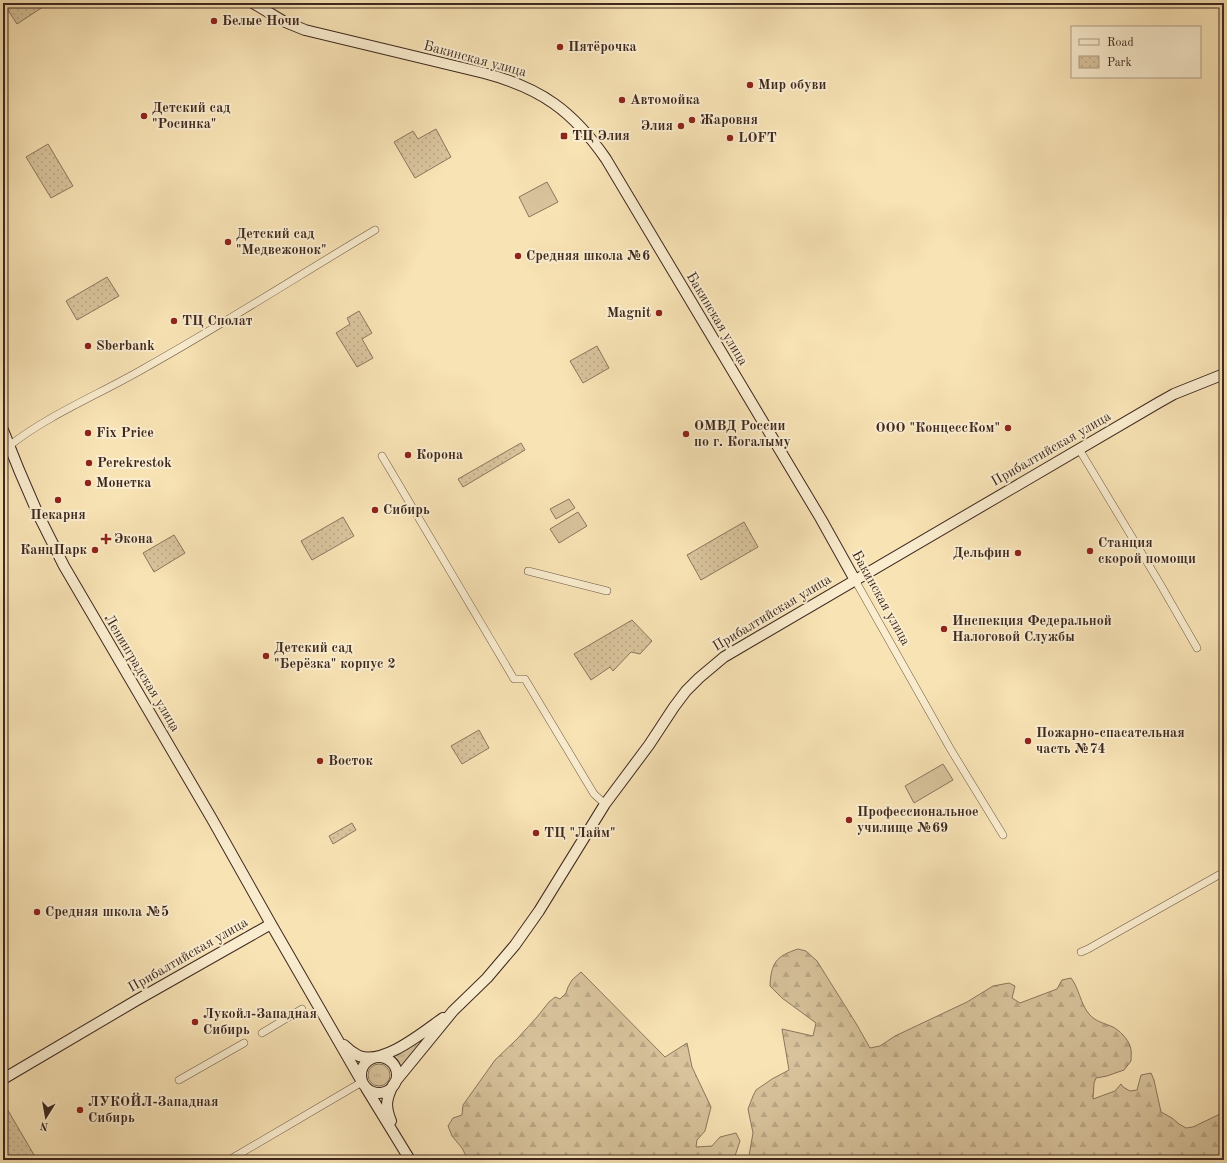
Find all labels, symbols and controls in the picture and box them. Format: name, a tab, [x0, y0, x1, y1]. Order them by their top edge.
place label: Белые Ночи	[222, 14, 300, 28]
marker: Белые Ночи	[209, 16, 219, 26]
legend	[1071, 26, 1201, 78]
text: Road	[1107, 37, 1134, 49]
street label: Бакинская улица	[422, 39, 528, 80]
place label: Пятёрочка	[568, 40, 637, 54]
marker: Пятёрочка	[555, 42, 565, 52]
text: Park	[1107, 57, 1132, 69]
place label: Мир обуви	[758, 78, 827, 92]
marker: Мир обуви	[745, 80, 755, 90]
place label: Автомойка	[630, 93, 700, 107]
marker: Автомойка	[617, 95, 627, 105]
place label: Детский сад "Росинка"	[152, 101, 231, 131]
marker: Детский сад "Росинка"	[139, 111, 149, 121]
place label: Жаровня	[700, 113, 758, 127]
marker: Жаровня	[687, 115, 697, 125]
place label: Элия	[641, 119, 673, 133]
marker: Элия	[676, 121, 686, 131]
place label: ТЦ Элия	[572, 129, 630, 143]
marker: ТЦ Элия	[559, 131, 569, 141]
place label: LOFT	[738, 131, 777, 145]
marker: LOFT	[725, 133, 735, 143]
place label: Детский сад "Медвежонок"	[236, 227, 326, 257]
marker: Детский сад "Медвежонок"	[223, 237, 233, 247]
place label: Средняя школа №6	[526, 249, 650, 263]
marker: Средняя школа №6	[513, 251, 523, 261]
street label: Бакинская улица	[684, 270, 750, 368]
place label: Magnit	[607, 306, 651, 320]
marker: Magnit	[654, 308, 664, 318]
place label: ТЦ Сполат	[182, 314, 253, 328]
marker: ТЦ Сполат	[169, 316, 179, 326]
place label: Sberbank	[96, 339, 155, 353]
marker: Sberbank	[83, 341, 93, 351]
street label: Прибалтийская улица	[989, 409, 1113, 489]
place label: ОМВД России по г. Когалыму	[694, 419, 791, 449]
place label: ООО "КонцессКом"	[876, 421, 1000, 435]
marker: ООО "КонцессКом"	[1003, 423, 1013, 433]
place label: Fix Price	[96, 426, 154, 440]
marker: Fix Price	[83, 428, 93, 438]
marker: ОМВД России по г. Когалыму	[681, 429, 691, 439]
place label: Корона	[416, 448, 463, 462]
marker: Корона	[403, 450, 413, 460]
place label: Perekrestok	[97, 456, 172, 470]
marker: Perekrestok	[84, 458, 94, 468]
place label: Монетка	[96, 476, 151, 490]
marker: Монетка	[83, 478, 93, 488]
marker: Пекарня	[53, 495, 63, 505]
place label: Сибирь	[383, 503, 430, 517]
marker: Сибирь	[370, 505, 380, 515]
place label: Пекарня	[30, 508, 86, 522]
place label: Экона	[114, 532, 153, 546]
marker: Экона	[101, 534, 111, 544]
place label: Станция скорой помощи	[1098, 536, 1196, 566]
place label: КанцПарк	[20, 543, 88, 557]
marker: КанцПарк	[90, 545, 100, 555]
place label: Дельфин	[953, 546, 1010, 561]
marker: Станция скорой помощи	[1085, 546, 1095, 556]
street label: Бакинская улица	[849, 548, 913, 648]
marker: Дельфин	[1013, 548, 1023, 558]
street label: Прибалтийская улица	[710, 572, 834, 654]
street label: Ленинградская улица	[101, 612, 183, 734]
place label: Инспекция Федеральной Налоговой Службы	[952, 614, 1112, 644]
marker: Инспекция Федеральной Налоговой Службы	[939, 624, 949, 634]
place label: Детский сад "Берёзка" корпус 2	[274, 641, 396, 671]
marker: Детский сад "Берёзка" корпус 2	[261, 651, 271, 661]
place label: Пожарно-спасательная часть №74	[1036, 726, 1185, 756]
marker: Пожарно-спасательная часть №74	[1023, 736, 1033, 746]
place label: Восток	[328, 754, 373, 768]
marker: Восток	[315, 756, 325, 766]
place label: Профессиональное училище №69	[857, 805, 979, 835]
marker: Профессиональное училище №69	[844, 815, 854, 825]
place label: ТЦ "Лайм"	[544, 826, 616, 840]
marker: ТЦ "Лайм"	[531, 828, 541, 838]
place label: Средняя школа №5	[45, 905, 169, 919]
marker: Средняя школа №5	[32, 907, 42, 917]
street label: Прибалтийская улица	[126, 915, 250, 995]
place label: Лукойл-Западная Сибирь	[203, 1007, 317, 1037]
marker: Лукойл-Западная Сибирь	[190, 1017, 200, 1027]
place label: ЛУКОЙЛ-Западная Сибирь	[88, 1092, 218, 1125]
north arrow	[26, 1097, 66, 1137]
marker: ЛУКОЙЛ-Западная Сибирь	[75, 1105, 85, 1115]
text: N	[39, 1119, 50, 1132]

